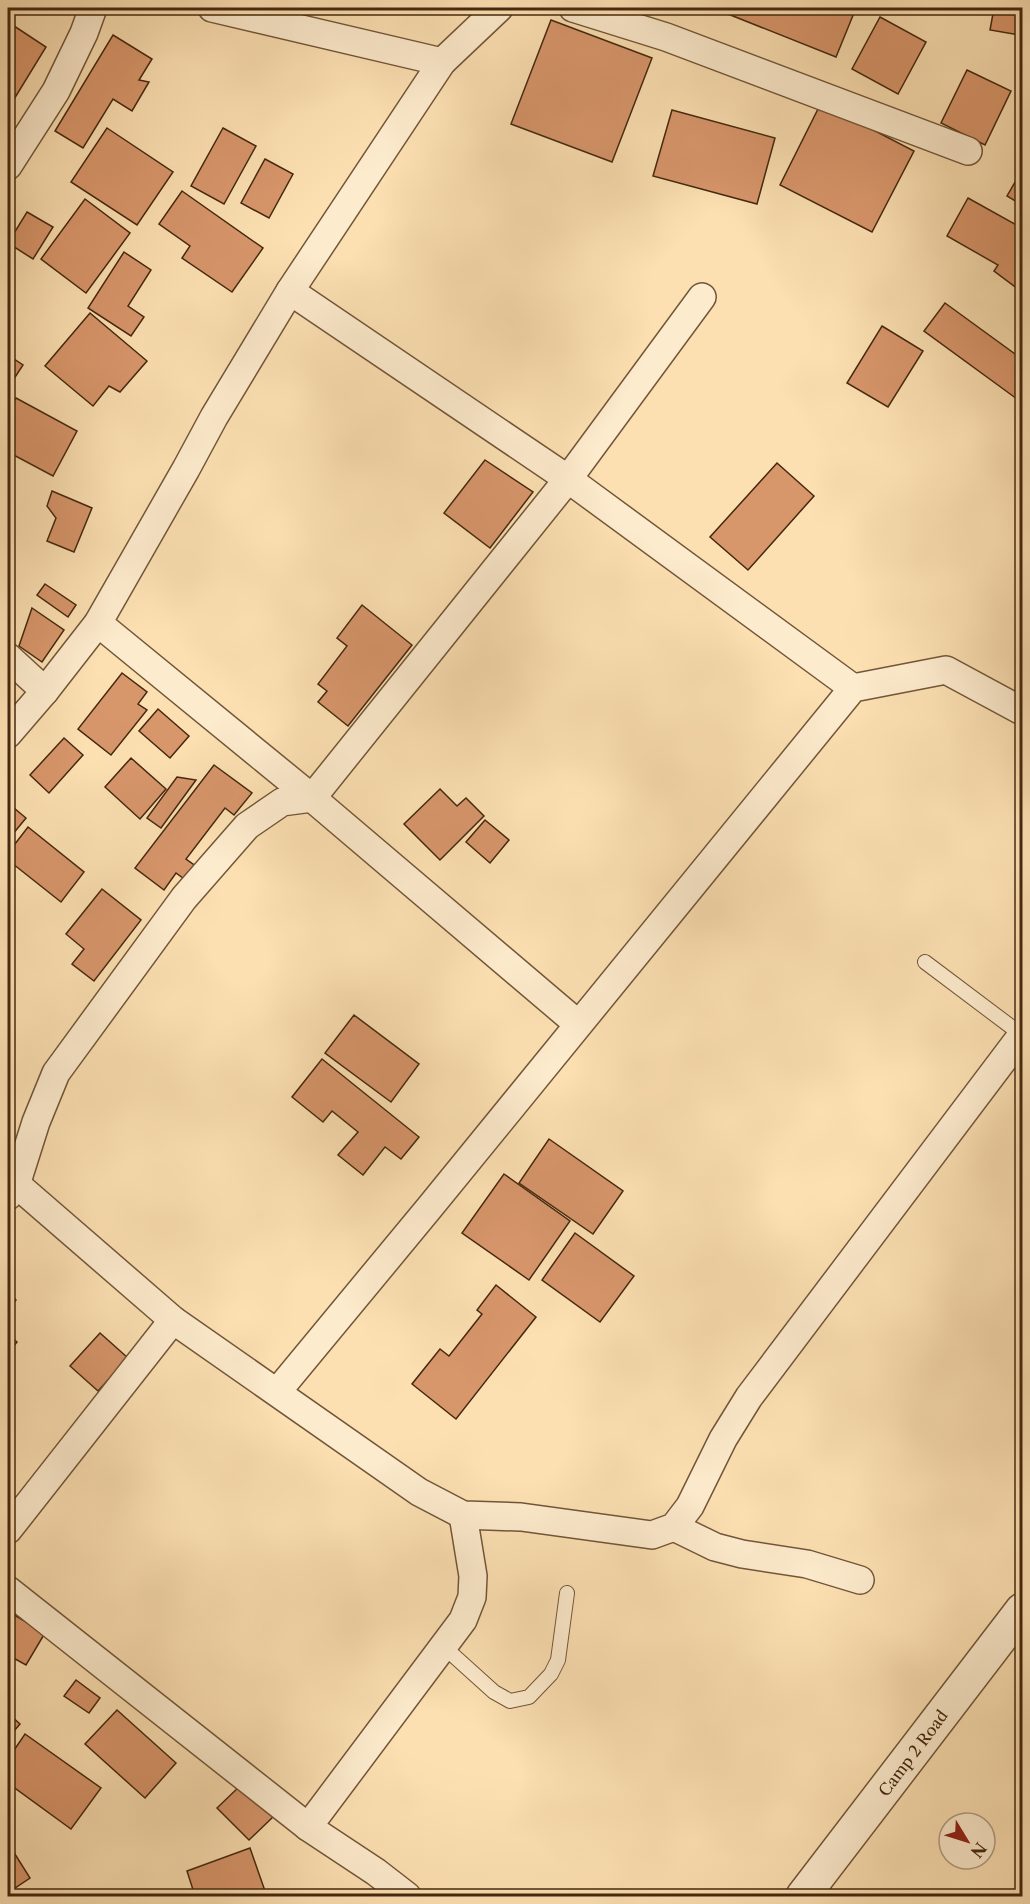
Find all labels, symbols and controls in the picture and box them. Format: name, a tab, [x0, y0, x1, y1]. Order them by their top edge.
street label: Camp 2 Road	[874, 1706, 952, 1800]
north arrow	[937, 1811, 997, 1871]
text: N	[967, 1839, 991, 1862]

